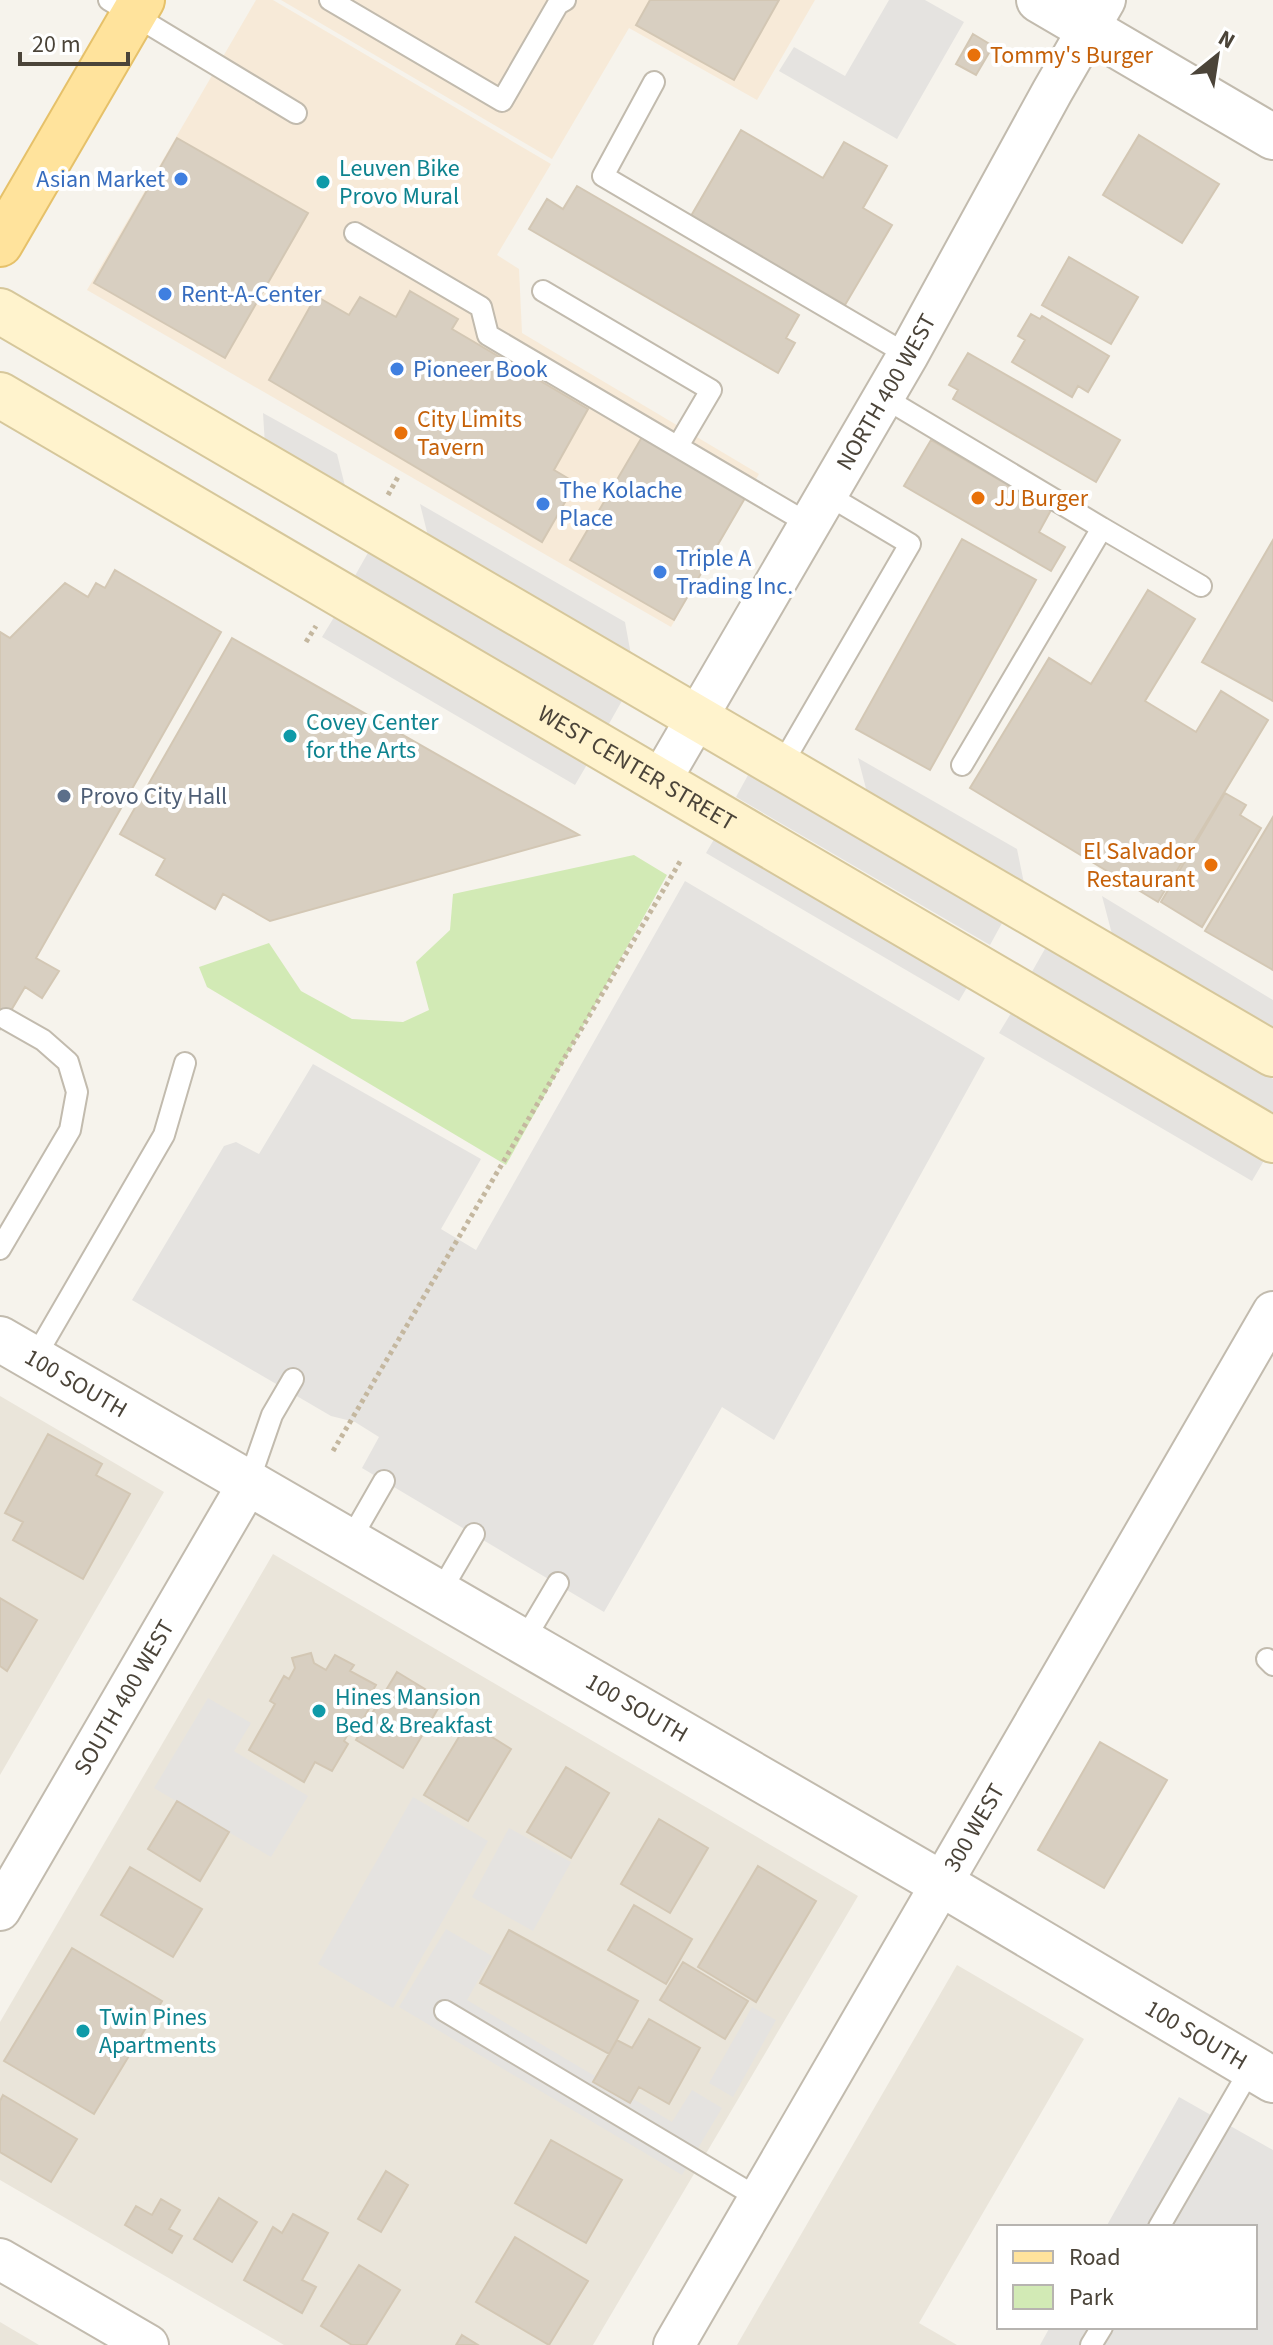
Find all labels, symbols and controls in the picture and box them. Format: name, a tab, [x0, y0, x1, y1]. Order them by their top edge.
scale bar	[20, 16, 128, 66]
north arrow	[1177, 16, 1257, 96]
text: N	[1212, 22, 1241, 57]
text: 20 m	[32, 27, 81, 62]
place label: Tommy's Burger	[990, 38, 1154, 73]
marker: Tommy's Burger	[965, 46, 983, 64]
place label: Leuven Bike Provo Mural	[339, 151, 460, 214]
place label: Asian Market	[36, 162, 165, 197]
marker: Asian Market	[172, 170, 190, 188]
marker: Leuven Bike Provo Mural	[314, 173, 332, 191]
place label: Rent-A-Center	[181, 277, 322, 312]
marker: Rent-A-Center	[156, 285, 174, 303]
street label: NORTH 400 WEST	[827, 307, 945, 477]
place label: Pioneer Book	[413, 352, 548, 387]
marker: Pioneer Book	[388, 360, 406, 378]
place label: City Limits Tavern	[417, 402, 522, 465]
marker: City Limits Tavern	[392, 424, 410, 442]
place label: The Kolache Place	[559, 473, 682, 536]
place label: JJ Burger	[994, 481, 1089, 516]
marker: JJ Burger	[969, 489, 987, 507]
marker: The Kolache Place	[534, 495, 552, 513]
place label: Triple A Trading Inc.	[676, 541, 793, 604]
marker: Triple A Trading Inc.	[651, 563, 669, 581]
street label: WEST CENTER STREET	[531, 696, 743, 840]
place label: Covey Center for the Arts	[306, 705, 439, 768]
marker: Covey Center for the Arts	[281, 727, 299, 745]
place label: Provo City Hall	[80, 779, 227, 814]
marker: Provo City Hall	[55, 787, 73, 805]
place label: El Salvador Restaurant	[1083, 834, 1196, 897]
marker: El Salvador Restaurant	[1202, 856, 1220, 874]
street label: 100 SOUTH	[18, 1340, 134, 1427]
street label: SOUTH 400 WEST	[65, 1613, 183, 1782]
street label: 100 SOUTH	[579, 1664, 695, 1751]
place label: Hines Mansion Bed & Breakfast	[335, 1680, 493, 1743]
marker: Hines Mansion Bed & Breakfast	[310, 1702, 328, 1720]
street label: 300 WEST	[934, 1777, 1014, 1879]
street label: 100 SOUTH	[1139, 1991, 1254, 2079]
place label: Twin Pines Apartments	[99, 2000, 216, 2063]
marker: Twin Pines Apartments	[74, 2022, 92, 2040]
legend	[997, 2225, 1257, 2329]
text: Road	[1069, 2240, 1121, 2275]
text: Park	[1069, 2280, 1114, 2315]

